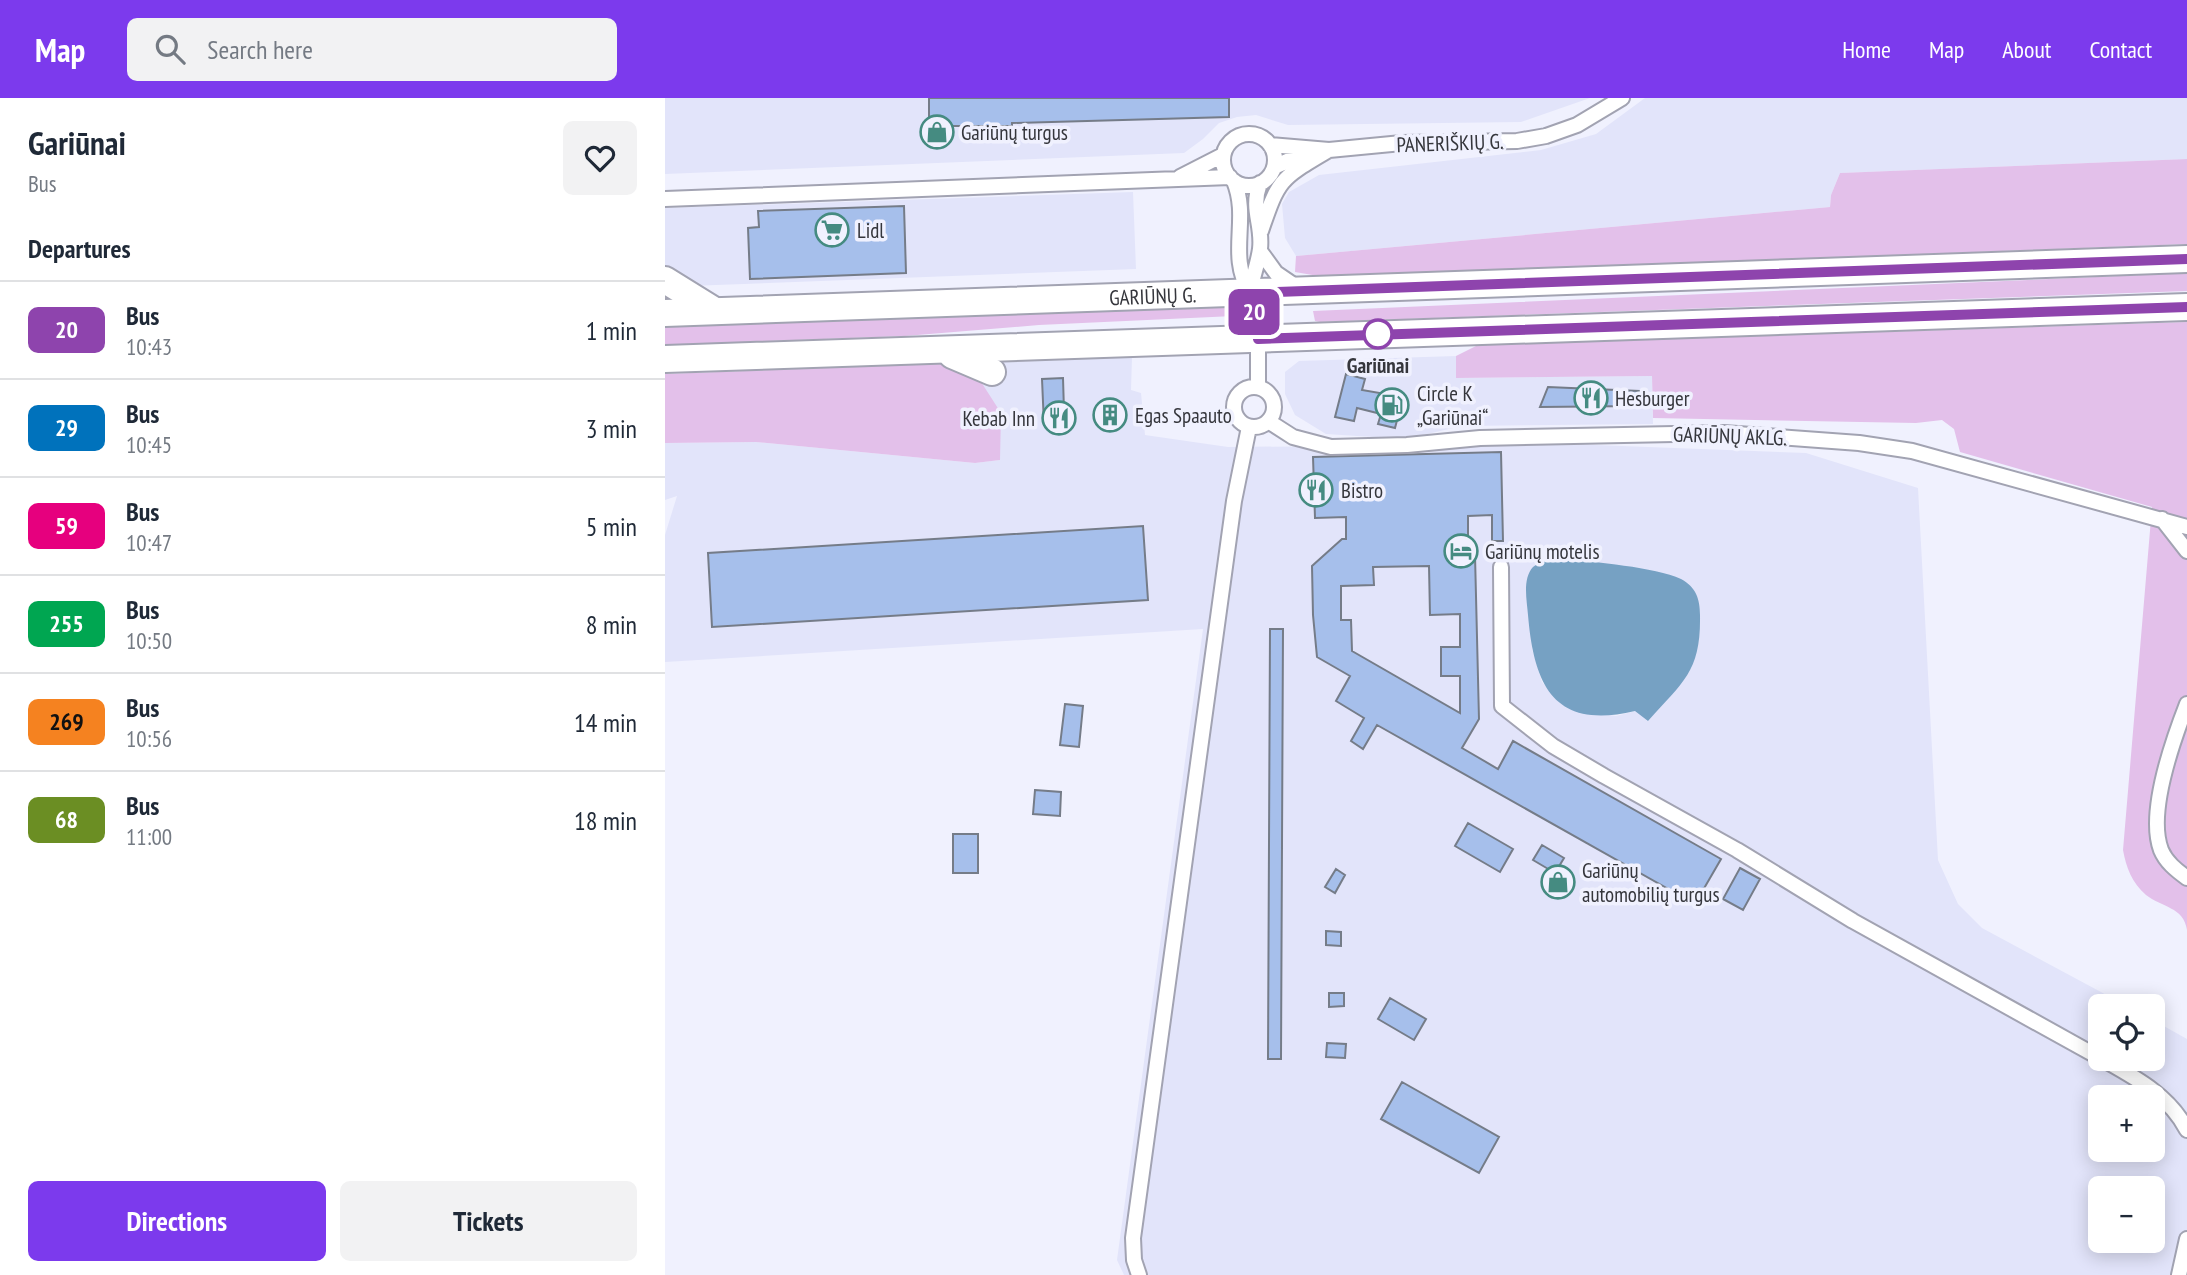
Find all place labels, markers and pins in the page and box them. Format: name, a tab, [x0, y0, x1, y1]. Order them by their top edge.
shop icon: Gariūnų turgus	[918, 113, 956, 151]
place label: Gariūnų turgus	[961, 119, 1068, 146]
supermarket icon: Lidl	[813, 211, 851, 249]
place label: Lidl	[857, 217, 884, 244]
marker: Gariūnai	[1363, 319, 1393, 349]
place label: Gariūnai	[1347, 352, 1409, 379]
restaurant icon: Hesburger	[1572, 379, 1610, 417]
place label: Circle K „Gariūnai“	[1417, 380, 1488, 431]
place label: Hesburger	[1615, 385, 1690, 412]
fuel station icon: Circle K „Gariūnai“	[1373, 386, 1411, 424]
building icon: Egas Spaauto	[1091, 396, 1129, 434]
restaurant icon: Kebab Inn	[1040, 399, 1078, 437]
place label: Egas Spaauto	[1135, 402, 1232, 429]
place label: Kebab Inn	[962, 405, 1035, 432]
restaurant icon: Bistro	[1297, 471, 1335, 509]
place label: Bistro	[1341, 477, 1383, 504]
hotel icon: Gariūnų motelis	[1442, 532, 1480, 570]
place label: Gariūnų motelis	[1485, 538, 1600, 565]
place label: Gariūnų automobilių turgus	[1582, 857, 1720, 908]
shop icon: Gariūnų automobilių turgus	[1539, 863, 1577, 901]

